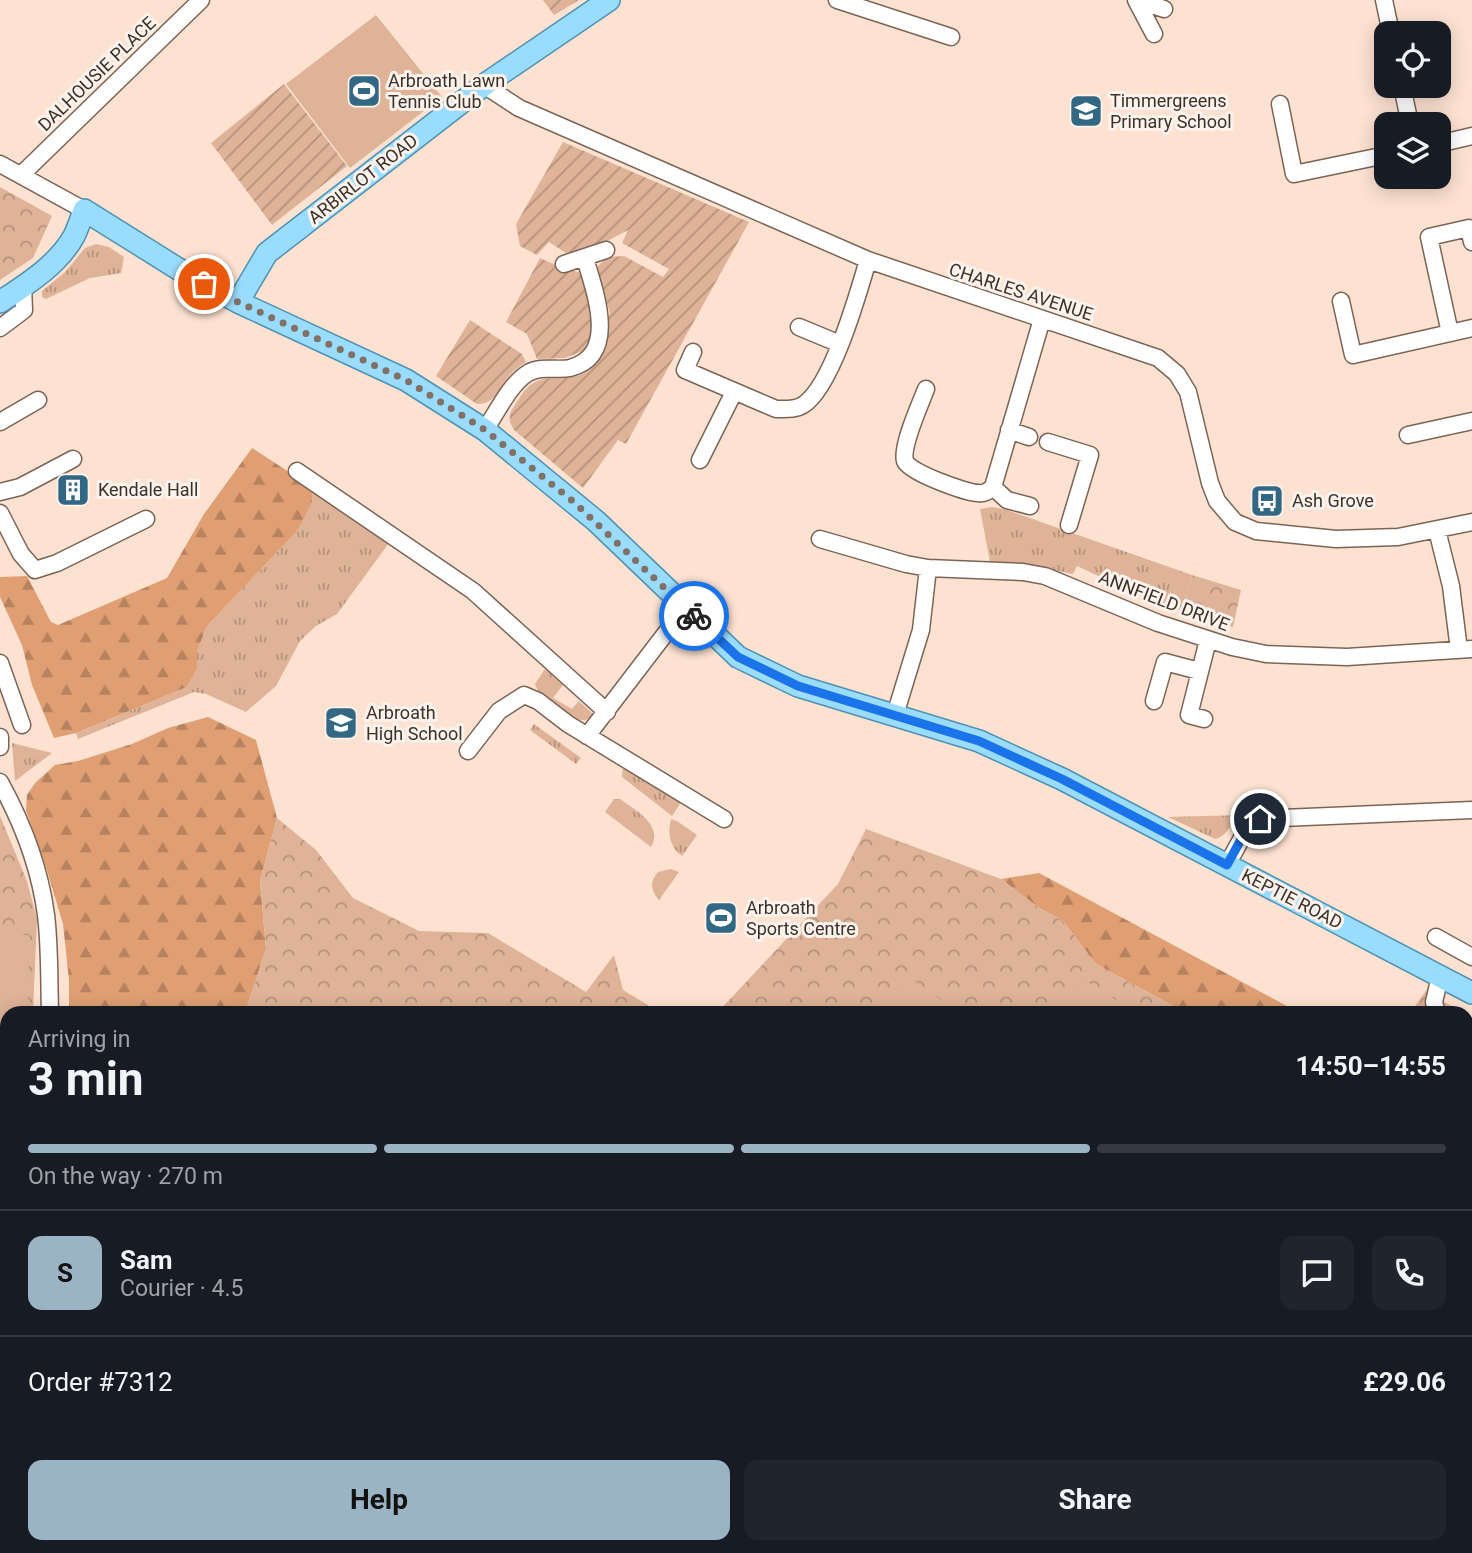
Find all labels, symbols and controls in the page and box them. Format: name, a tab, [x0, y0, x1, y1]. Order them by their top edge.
street label: DALHOUSIE PLACE	[34, 12, 160, 135]
map controls	[1374, 21, 1451, 189]
button: locate	[1374, 21, 1451, 98]
place label: Arbroath Lawn Tennis Club	[388, 70, 505, 112]
sports icon: Arbroath Lawn Tennis Club	[345, 72, 383, 110]
place label: Timmergreens Primary School	[1110, 90, 1232, 132]
school or university icon: Timmergreens Primary School	[1067, 92, 1105, 130]
button: layers	[1374, 112, 1451, 189]
street label: ARBIRLOT ROAD	[304, 129, 422, 228]
pin	[174, 254, 234, 314]
street label: CHARLES AVENUE	[947, 258, 1096, 325]
icon: bag	[185, 265, 223, 303]
building icon: Kendale Hall	[54, 471, 92, 509]
place label: Kendale Hall	[98, 479, 198, 500]
bus stop icon: Ash Grove	[1248, 482, 1286, 520]
place label: Ash Grove	[1292, 490, 1374, 511]
street label: ANNFIELD DRIVE	[1096, 566, 1232, 635]
courier	[659, 581, 729, 651]
icon: bike	[675, 597, 713, 635]
place label: Arbroath High School	[366, 702, 463, 744]
school or university icon: Arbroath High School	[322, 704, 360, 742]
pin	[1230, 789, 1290, 849]
icon: home	[1241, 800, 1279, 838]
street label: KEPTIE ROAD	[1238, 864, 1346, 933]
place label: Arbroath Sports Centre	[746, 897, 856, 939]
sports icon: Arbroath Sports Centre	[702, 899, 740, 937]
text: Arriving in	[28, 1026, 131, 1053]
text: 14:50–14:55	[1296, 1051, 1446, 1081]
text: 3 min	[28, 1052, 144, 1106]
text: On the way · 270 m	[28, 1163, 223, 1190]
button: chat	[1280, 1236, 1354, 1310]
button: phone	[1372, 1236, 1446, 1310]
text: Sam	[120, 1245, 172, 1275]
text: S	[57, 1258, 73, 1288]
text: Courier · 4.5	[120, 1275, 243, 1302]
text: Order #7312	[28, 1367, 173, 1397]
text: £29.06	[1363, 1367, 1446, 1397]
button: Help	[28, 1460, 730, 1540]
button: Share	[744, 1460, 1446, 1540]

